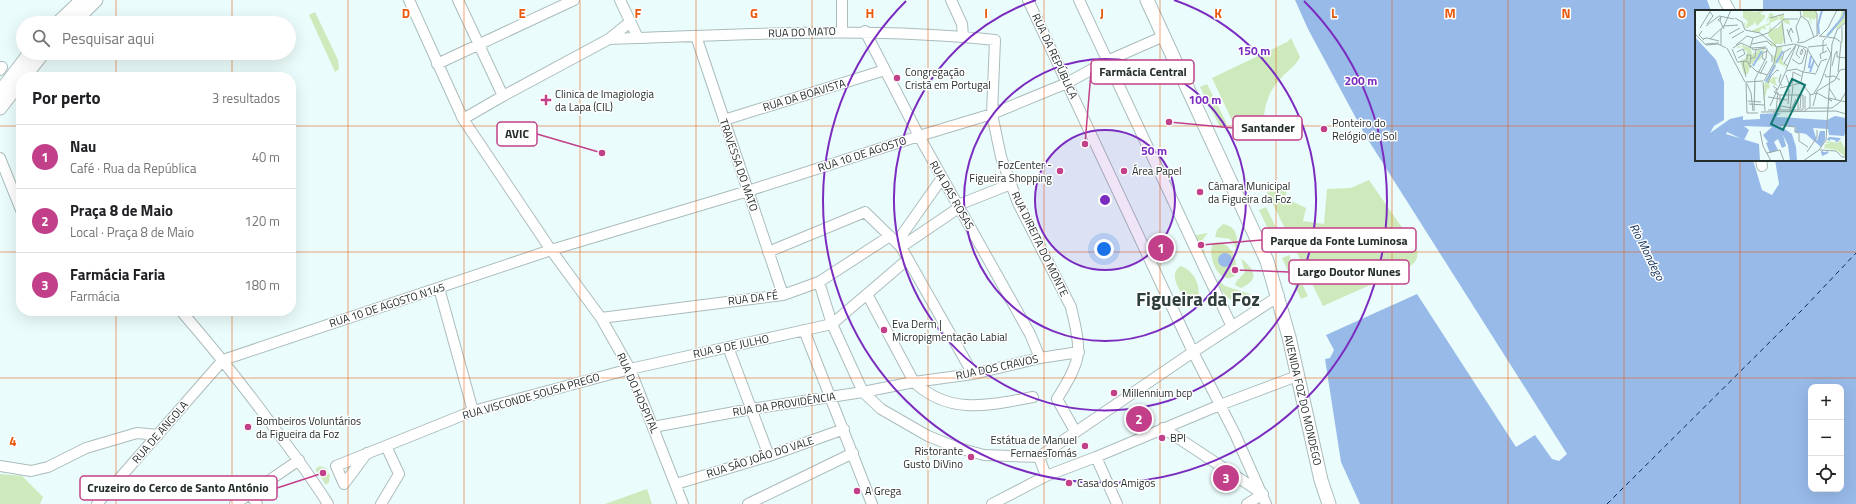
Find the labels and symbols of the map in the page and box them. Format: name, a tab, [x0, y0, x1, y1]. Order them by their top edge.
text: D	[402, 3, 410, 23]
text: E	[518, 3, 526, 23]
text: F	[635, 3, 642, 23]
text: G	[750, 3, 758, 23]
text: H	[866, 3, 874, 23]
text: I	[984, 3, 988, 23]
text: J	[1100, 3, 1104, 23]
text: K	[1214, 3, 1222, 23]
text: L	[1331, 3, 1337, 23]
text: M	[1444, 3, 1456, 23]
text: N	[1561, 3, 1571, 23]
text: O	[1678, 3, 1686, 23]
inset map	[1695, 10, 1846, 161]
street label: RUA DA REPÚBLICA	[1028, 11, 1082, 102]
street label: RUA DO MATO	[768, 23, 836, 41]
text: 150 m	[1238, 41, 1270, 60]
callout: Farmácia Central	[1091, 60, 1194, 84]
text: Farmácia Central	[1099, 62, 1187, 81]
place label: Congregação Cristã em Portugal	[905, 64, 991, 93]
text: 200 m	[1345, 71, 1377, 90]
marker: Congregação Cristã em Portugal	[892, 73, 902, 83]
street label: RUA DA BOAVISTA	[761, 75, 848, 115]
place label: Clinica de Imagiologia da Lapa (CIL)	[555, 86, 654, 115]
text: 100 m	[1189, 90, 1221, 109]
marker: Clinica de Imagiologia da Lapa (CIL)	[540, 94, 552, 106]
place label: Ponteiro do Relógio de Sol	[1332, 115, 1397, 144]
callout: Santander	[1233, 116, 1302, 140]
street label: TRAVESSA DO MATO	[716, 117, 762, 213]
text: Santander	[1241, 118, 1295, 137]
callout: AVIC	[497, 122, 537, 146]
text: AVIC	[505, 124, 530, 143]
marker: Ponteiro do Relógio de Sol	[1319, 124, 1329, 134]
street label: RUA 10 DE AGOSTO	[816, 132, 908, 176]
text: 50 m	[1141, 141, 1167, 160]
place label: FozCenter - Figueira Shopping	[969, 157, 1052, 186]
street label: RUA DAS ROSAS	[926, 158, 978, 232]
place label: Área Papel	[1132, 163, 1182, 179]
marker: FozCenter - Figueira Shopping	[1055, 166, 1065, 176]
marker: Área Papel	[1119, 166, 1129, 176]
place label: Câmara Municipal da Figueira da Foz	[1208, 178, 1291, 207]
marker: Câmara Municipal da Figueira da Foz	[1195, 187, 1205, 197]
street label: RUA DIREITA DO MONTE	[1008, 189, 1072, 299]
centre of rings	[1098, 193, 1112, 207]
water label: Rio Mondego	[1625, 220, 1670, 285]
callout: Parque da Fonte Luminosa	[1262, 228, 1416, 252]
text: Parque da Fonte Luminosa	[1270, 231, 1408, 250]
pin: 1	[1148, 233, 1174, 263]
your location	[1094, 239, 1114, 259]
callout: Largo Doutor Nunes	[1289, 260, 1409, 284]
text: Largo Doutor Nunes	[1297, 262, 1401, 281]
street label: RUA 10 DE AGOSTO N145	[327, 279, 447, 331]
district label: Figueira da Foz	[1136, 284, 1260, 313]
street label: RUA DA FÉ	[727, 287, 779, 309]
place label: Eva Derm | Micropigmentação Labial	[892, 316, 1007, 345]
marker: Eva Derm | Micropigmentação Labial	[879, 325, 889, 335]
street label: RUA 9 DE JULHO	[692, 330, 770, 362]
street label: AVENIDA FOZ DO MONDEGO	[1280, 333, 1326, 467]
street label: RUA DO HOSPITAL	[613, 350, 663, 436]
street label: RUA DOS CRAVOS	[954, 350, 1040, 384]
street label: RUA VISCONDE SOUSA PREGO	[460, 369, 602, 423]
place label: Millennium bcp	[1122, 385, 1193, 401]
street label: RUA DA PROVIDÊNCIA	[731, 388, 837, 420]
marker: Millennium bcp	[1109, 388, 1119, 398]
street label: RUA DE ANGOLA	[128, 397, 192, 467]
pin: 2	[1126, 404, 1152, 434]
place label: Bombeiros Voluntários da Figueira da Foz	[256, 413, 361, 442]
marker: Bombeiros Voluntários da Figueira da Foz	[243, 422, 253, 432]
place label: BPI	[1170, 430, 1186, 446]
text: 4	[9, 431, 17, 451]
street label: RUA SÃO JOÃO DO VALE	[704, 432, 816, 482]
place label: Estátua de Manuel FernaesTomás	[990, 432, 1077, 461]
marker: BPI	[1157, 433, 1167, 443]
marker: Estátua de Manuel FernaesTomás	[1080, 441, 1090, 451]
place label: Ristorante Gusto DiVino	[903, 443, 963, 472]
marker: Ristorante Gusto DiVino	[966, 452, 976, 462]
pin: 3	[1213, 463, 1239, 493]
place label: Casa dos Amigos	[1077, 475, 1155, 491]
callout: Cruzeiro do Cerco de Santo António	[80, 476, 277, 500]
text: Cruzeiro do Cerco de Santo António	[87, 478, 269, 497]
marker: Casa dos Amigos	[1064, 478, 1074, 488]
place label: A Grega	[865, 483, 902, 499]
marker: A Grega	[852, 486, 862, 496]

